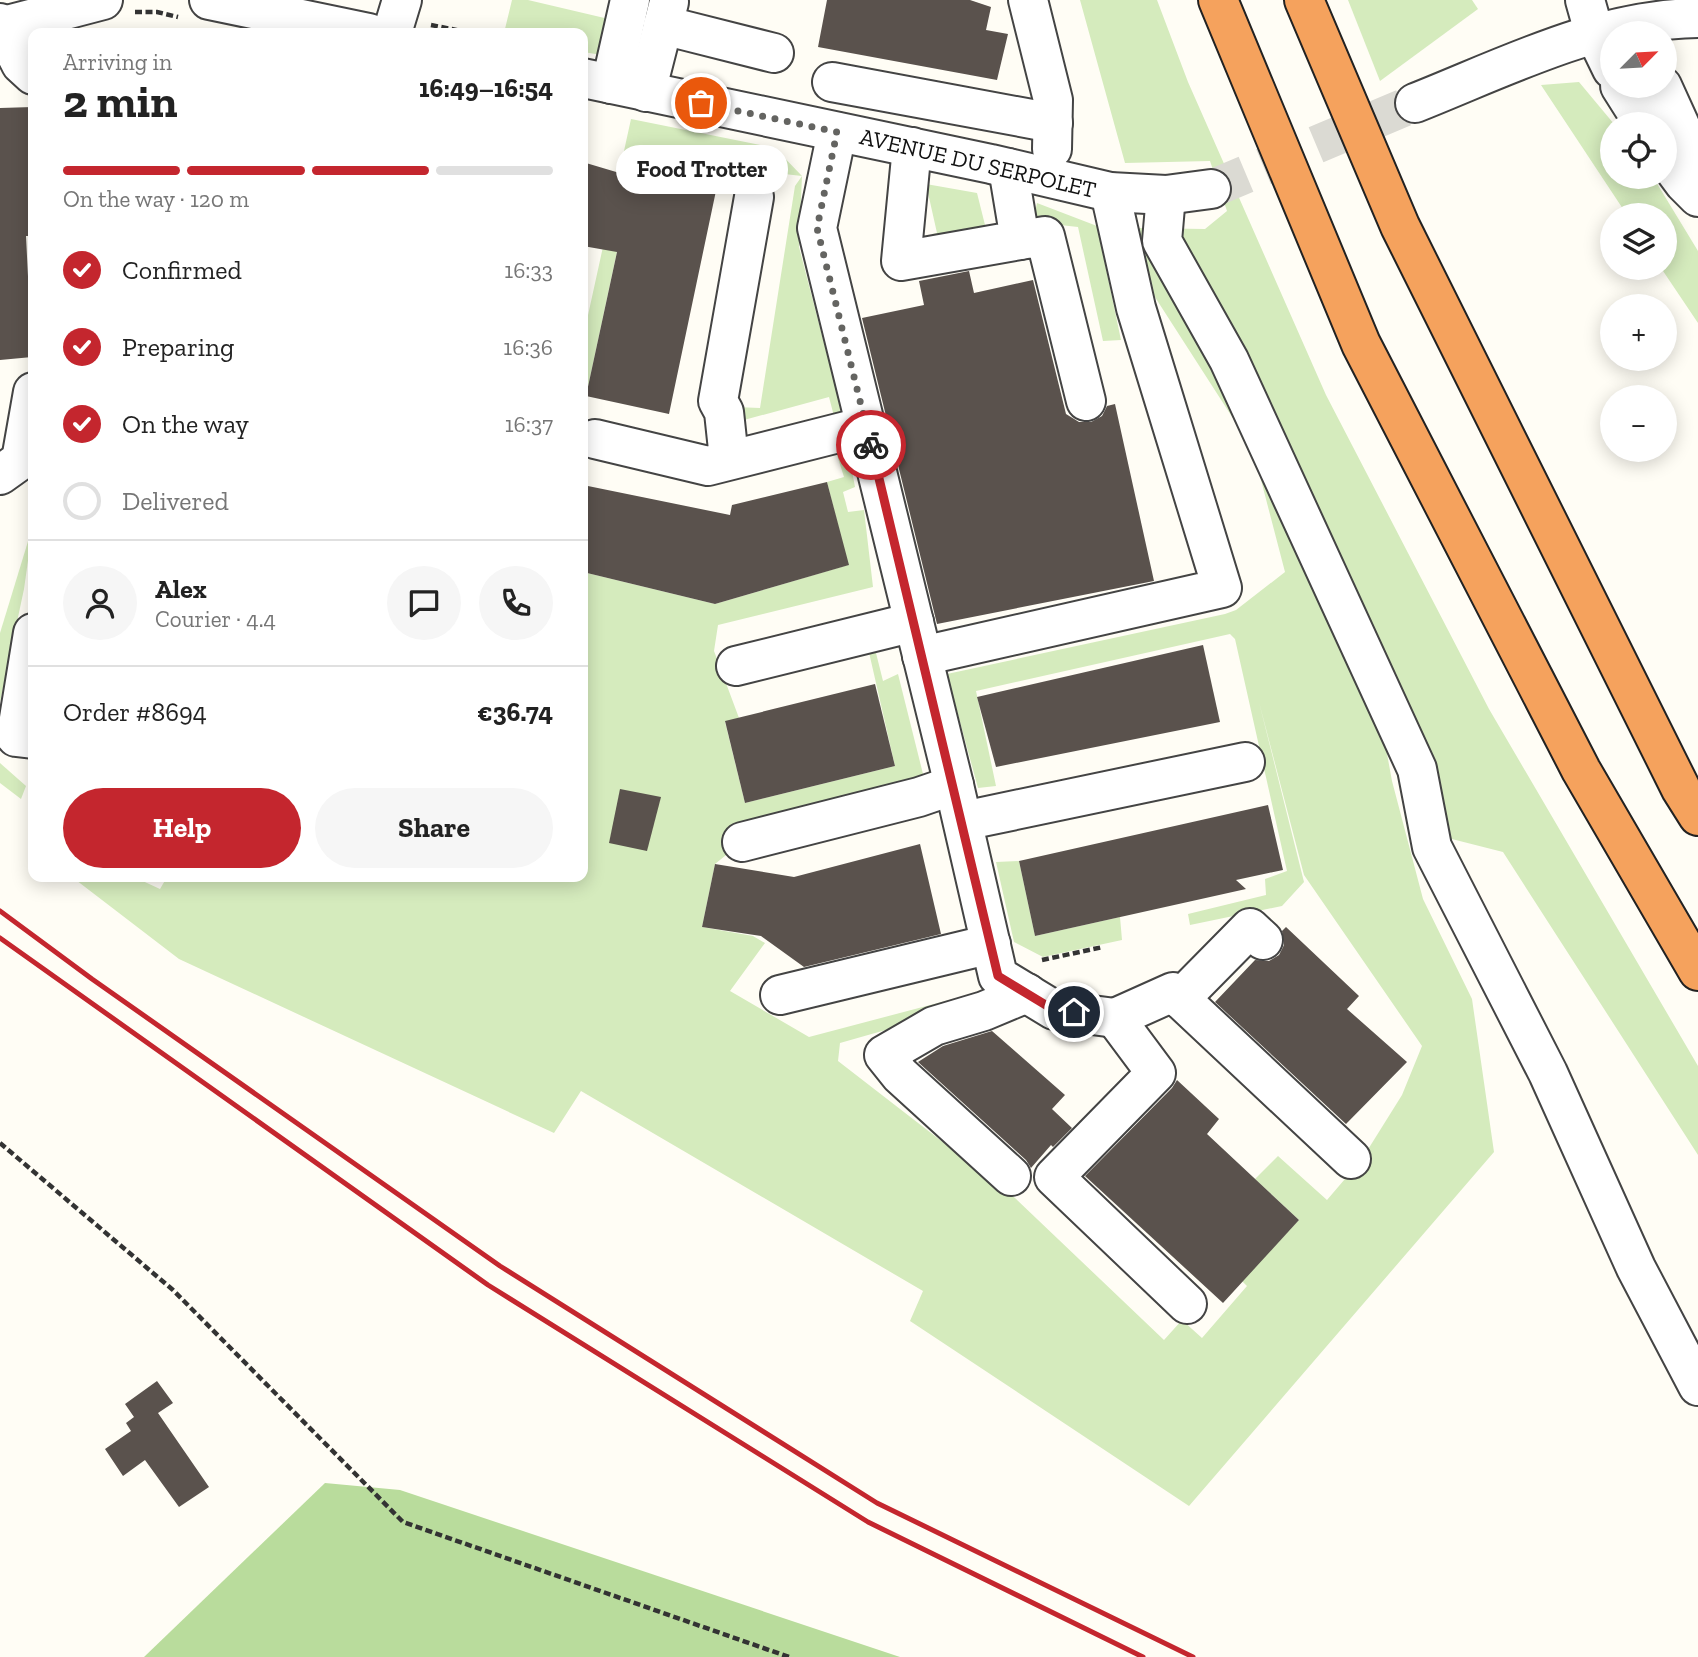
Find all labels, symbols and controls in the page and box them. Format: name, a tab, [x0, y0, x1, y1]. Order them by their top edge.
north arrow	[1600, 21, 1676, 98]
map controls	[1600, 21, 1677, 462]
text: Arriving in	[63, 48, 172, 76]
text: 16:49–16:54	[419, 72, 553, 104]
pin	[671, 73, 731, 133]
text: 2 min	[63, 74, 178, 129]
icon: bag	[682, 84, 720, 122]
button: locate	[1600, 112, 1677, 189]
street label: AVENUE DU SERPOLET	[857, 122, 1099, 204]
callout: Food Trotter	[615, 145, 787, 194]
text: Food Trotter	[637, 155, 767, 183]
text: On the way · 120 m	[63, 185, 249, 213]
button: layers	[1600, 203, 1677, 280]
icon: check	[63, 251, 101, 289]
text: Confirmed	[122, 254, 242, 286]
text: 16:33	[504, 256, 553, 284]
button: +	[1600, 294, 1677, 371]
icon: check	[63, 328, 101, 366]
text: Preparing	[122, 331, 234, 363]
text: 16:36	[503, 333, 553, 361]
button: −	[1600, 385, 1677, 462]
icon: check	[63, 405, 101, 443]
text: On the way	[122, 408, 249, 440]
text: 16:37	[505, 410, 553, 438]
courier	[836, 410, 906, 480]
icon: bike	[852, 426, 890, 464]
text: Delivered	[122, 485, 229, 517]
button: person	[63, 566, 137, 640]
button: chat	[387, 566, 461, 640]
button: phone	[479, 566, 553, 640]
text: Alex	[155, 573, 207, 605]
text: Courier · 4.4	[155, 605, 276, 633]
text: Order #8694	[63, 696, 207, 728]
text: €36.74	[477, 696, 553, 728]
button: Help	[63, 788, 301, 868]
button: Share	[315, 788, 553, 868]
pin	[1044, 982, 1104, 1042]
icon: home	[1055, 993, 1093, 1031]

